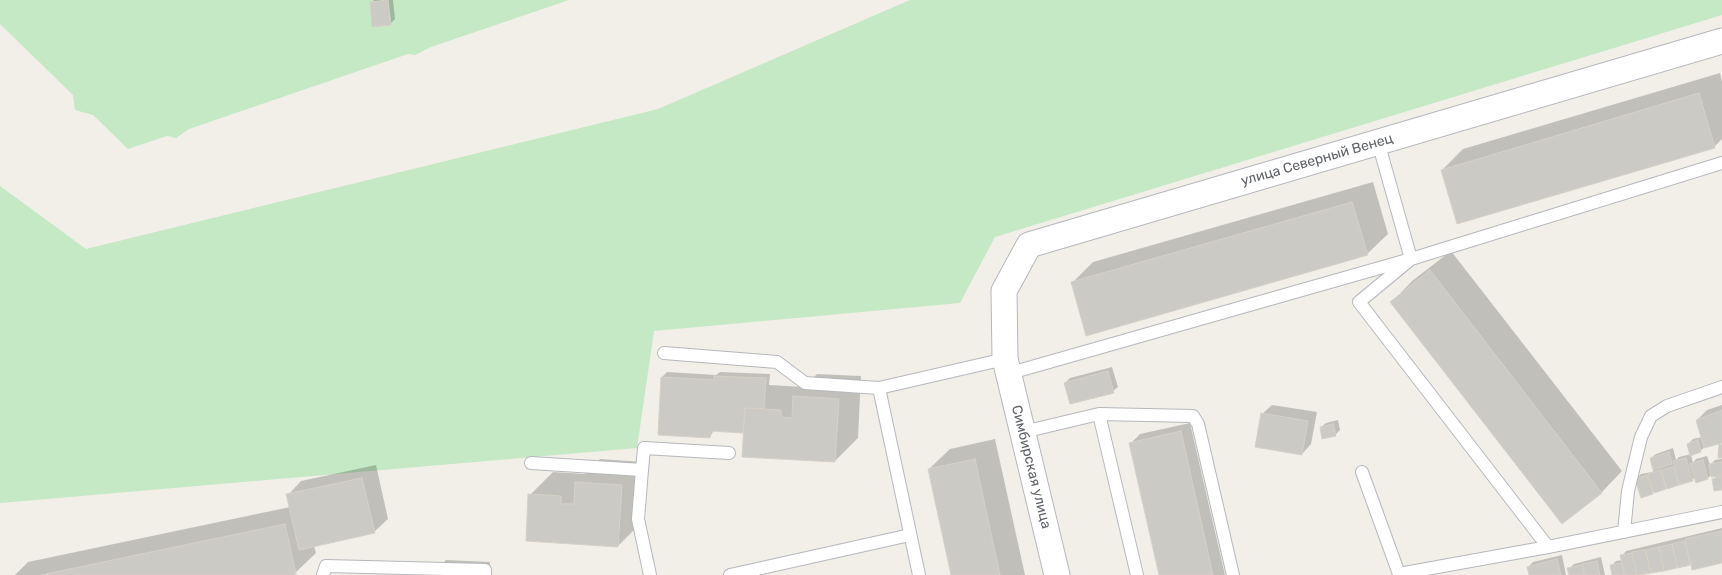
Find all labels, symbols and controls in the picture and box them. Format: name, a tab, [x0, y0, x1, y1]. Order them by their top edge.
street label: улица Северный Венец	[1239, 130, 1395, 190]
street label: Симбирская улица	[1008, 404, 1054, 530]

